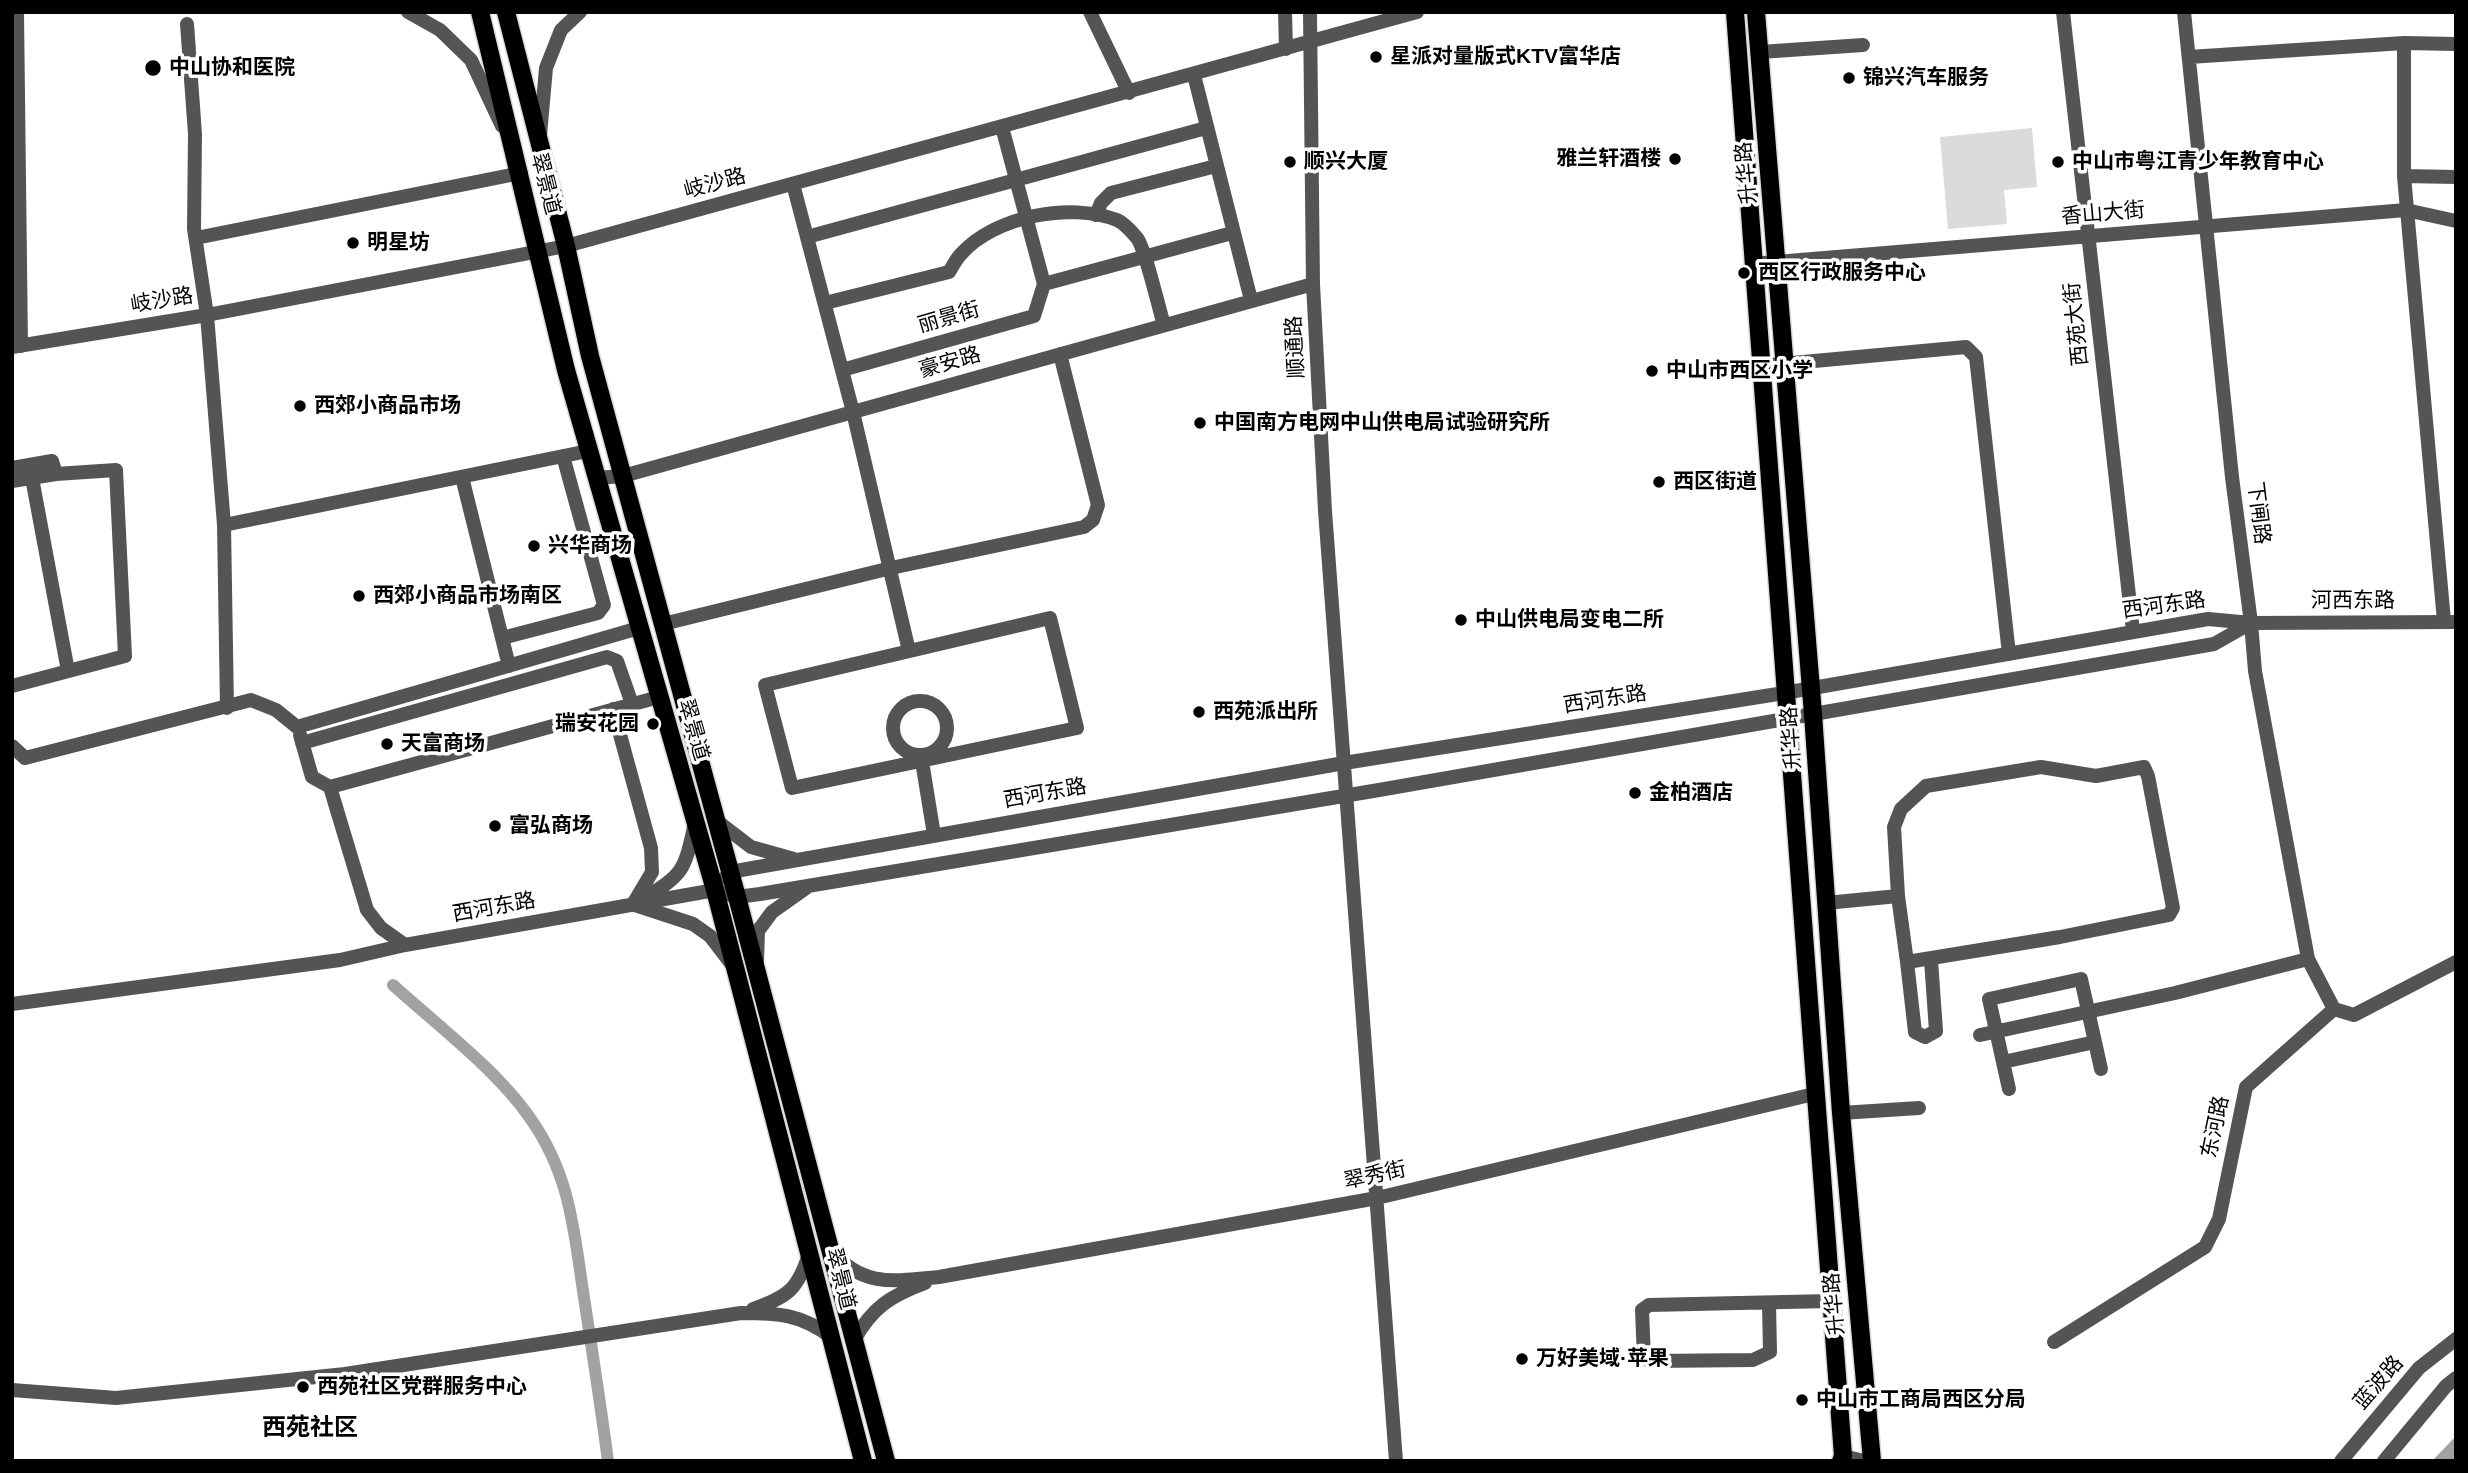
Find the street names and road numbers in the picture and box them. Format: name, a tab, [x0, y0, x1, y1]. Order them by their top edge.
street label: 升华路	[1732, 141, 1762, 205]
street label: 翠景道	[525, 150, 565, 218]
street label: 岐沙路	[681, 164, 749, 204]
street label: 香山大街	[2060, 198, 2146, 230]
street label: 西苑大街	[2060, 281, 2094, 367]
street label: 岐沙路	[129, 284, 195, 318]
street label: 丽景街	[915, 297, 983, 339]
street label: 顺通路	[1282, 315, 1310, 379]
street label: 豪安路	[916, 342, 984, 384]
street label: 下闸路	[2242, 480, 2274, 546]
street label: 西河东路	[2121, 588, 2207, 624]
street label: 河西东路	[2311, 588, 2395, 614]
street label: 西河东路	[1562, 681, 1648, 719]
street label: 翠景道	[672, 696, 714, 764]
street label: 升华路	[1777, 706, 1807, 770]
street label: 西河东路	[1001, 774, 1089, 814]
street label: 西河东路	[450, 888, 538, 928]
street label: 东河路	[2197, 1094, 2235, 1160]
street label: 翠秀街	[1342, 1157, 1408, 1195]
street label: 翠景道	[820, 1245, 860, 1313]
street label: 升华路	[1820, 1272, 1850, 1336]
street label: 蓝波路	[2349, 1351, 2409, 1415]

